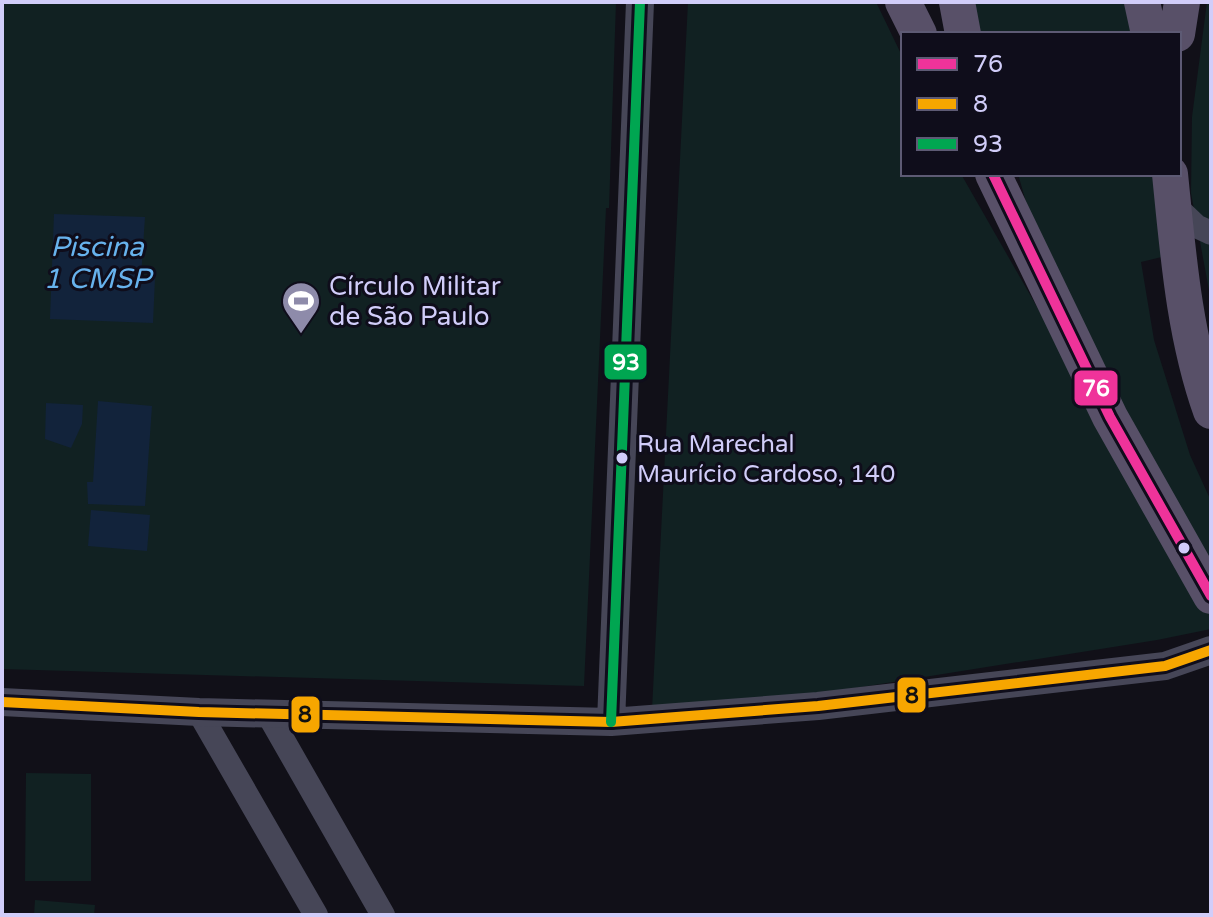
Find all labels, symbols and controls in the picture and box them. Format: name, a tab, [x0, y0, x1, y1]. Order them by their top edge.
legend	[901, 32, 1181, 176]
text: 76	[973, 50, 1003, 79]
text: 8	[973, 90, 988, 119]
text: 93	[973, 130, 1003, 159]
water label: Piscina 1 CMSP	[43, 230, 154, 296]
place label: Círculo Militar de São Paulo	[329, 271, 501, 332]
sports icon: Círculo Militar de São Paulo	[280, 280, 322, 335]
line badge: 93	[603, 343, 648, 381]
text: 93	[612, 350, 640, 376]
line badge: 76	[1073, 369, 1119, 407]
text: 76	[1082, 376, 1110, 402]
place label: Rua Marechal Maurício Cardoso, 140	[637, 430, 895, 489]
marker: Rua Marechal Maurício Cardoso, 140	[614, 450, 630, 466]
unlabelled marker	[1176, 540, 1192, 556]
line badge: 8	[896, 676, 927, 714]
text: 8	[905, 683, 919, 709]
line badge: 8	[290, 695, 321, 734]
text: 8	[298, 702, 312, 728]

